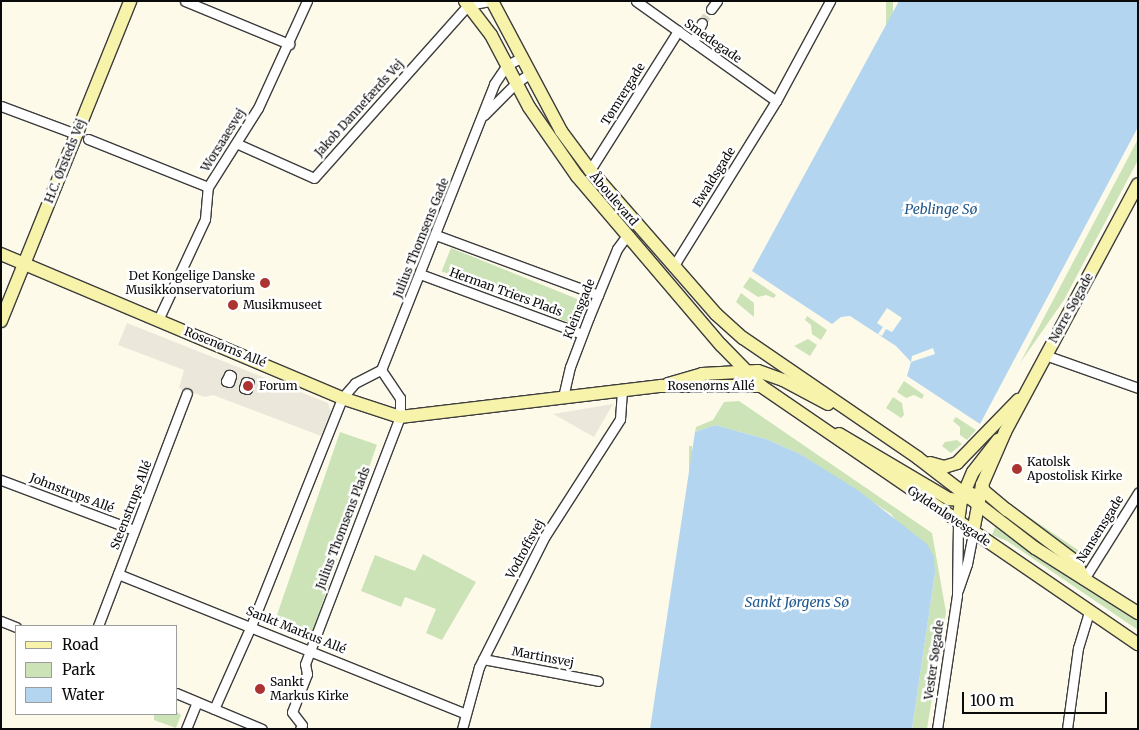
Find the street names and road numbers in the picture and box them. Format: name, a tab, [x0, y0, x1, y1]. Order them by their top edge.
street label: Smedegade	[682, 16, 744, 66]
street label: Jakob Dannefærds Vej	[312, 57, 406, 159]
street label: Tømrergade	[598, 60, 648, 128]
street label: Worsaaesvej	[198, 106, 248, 174]
street label: H.C. Ørsteds Vej	[42, 117, 88, 205]
street label: Ewaldsgade	[690, 144, 738, 210]
street label: Åboulevard	[587, 169, 641, 229]
street label: Julius Thomsens Gade	[390, 176, 452, 300]
street label: Herman Triers Plads	[448, 265, 564, 319]
street label: Nørre Søgade	[1046, 271, 1096, 345]
street label: Kleinsgade	[560, 277, 598, 341]
street label: Rosenørns Allé	[182, 324, 268, 370]
street label: Rosenørns Allé	[668, 379, 754, 393]
street label: Steenstrups Allé	[107, 459, 155, 551]
street label: Julius Thomsens Plads	[313, 465, 373, 591]
street label: Johnstrups Allé	[28, 470, 116, 516]
street label: Gyldenløvesgade	[905, 483, 993, 549]
street label: Nansensgade	[1074, 493, 1126, 565]
street label: Vodroffsvej	[503, 517, 547, 581]
street label: Sankt Markus Allé	[244, 603, 348, 657]
street label: Vester Søgade	[921, 619, 947, 701]
street label: Martinsvej	[511, 644, 575, 670]

